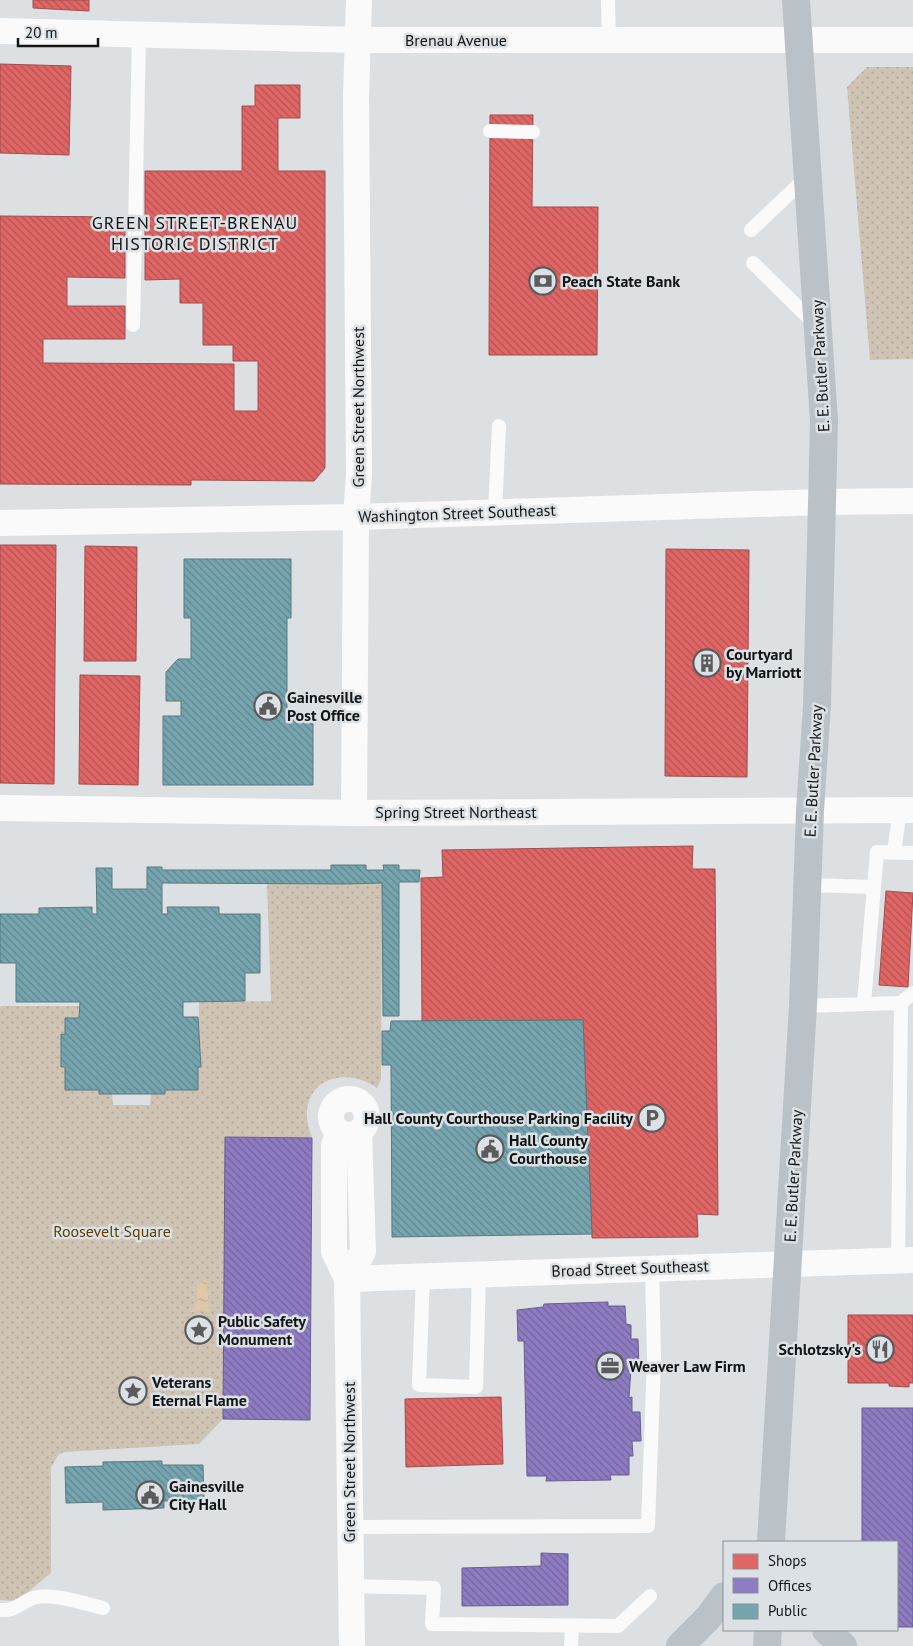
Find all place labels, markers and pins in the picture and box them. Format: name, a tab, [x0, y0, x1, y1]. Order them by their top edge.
bank icon: Peach State Bank	[528, 266, 558, 296]
place label: Peach State Bank	[562, 271, 680, 291]
place label: Courtyard by Marriott	[726, 644, 802, 682]
building icon: Courtyard by Marriott	[692, 648, 722, 678]
place label: Gainesville Post Office	[287, 687, 362, 725]
public building icon: Gainesville Post Office	[253, 691, 283, 721]
parking icon: Hall County Courthouse Parking Facility	[637, 1103, 667, 1133]
place label: Hall County Courthouse Parking Facility	[364, 1108, 633, 1128]
place label: Hall County Courthouse	[509, 1130, 588, 1168]
public building icon: Hall County Courthouse	[475, 1134, 505, 1164]
place label: Public Safety Monument	[218, 1311, 306, 1349]
place icon: Public Safety Monument	[184, 1315, 214, 1345]
restaurant icon: Schlotzsky's	[865, 1334, 895, 1364]
place label: Schlotzsky's	[779, 1339, 861, 1359]
office icon: Weaver Law Firm	[595, 1351, 625, 1381]
place label: Weaver Law Firm	[629, 1356, 746, 1376]
place label: Veterans Eternal Flame	[151, 1372, 247, 1410]
place icon: Veterans Eternal Flame	[118, 1376, 148, 1406]
place label: Gainesville City Hall	[169, 1476, 244, 1514]
public building icon: Gainesville City Hall	[135, 1480, 165, 1510]

